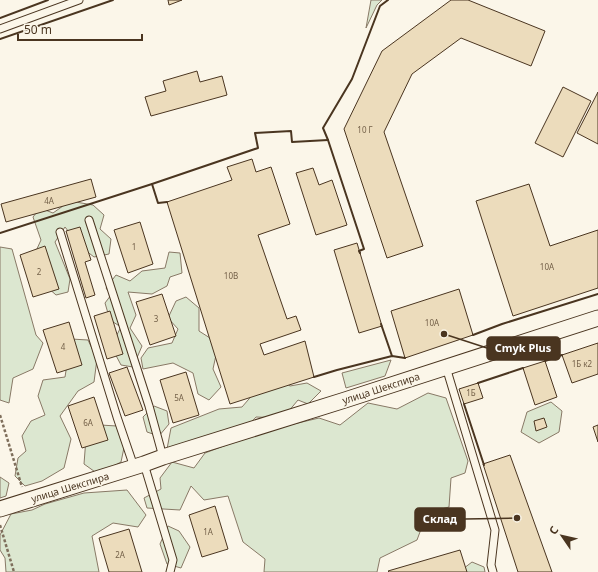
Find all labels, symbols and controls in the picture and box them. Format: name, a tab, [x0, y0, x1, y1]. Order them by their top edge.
scale bar	[18, 16, 142, 42]
text: 50 m	[24, 21, 52, 38]
house number: 10 Г	[357, 124, 373, 135]
house number: 4А	[44, 195, 55, 206]
house number: 1	[132, 241, 136, 252]
house number: 10А	[540, 261, 555, 272]
house number: 2	[37, 266, 42, 277]
house number: 10В	[224, 270, 238, 281]
house number: 3	[154, 313, 159, 324]
house number: 10А	[425, 317, 440, 328]
callout: Cmyk Plus	[487, 337, 560, 360]
text: Cmyk Plus	[495, 340, 552, 355]
house number: 4	[61, 341, 66, 352]
house number: 1Б к2	[572, 358, 593, 369]
street label: улица Шекспира	[340, 369, 422, 407]
house number: 1Б	[466, 387, 476, 398]
house number: 5А	[174, 392, 185, 403]
house number: 6А	[83, 417, 94, 428]
street label: улица Шекспира	[29, 468, 111, 506]
callout: Склад	[415, 508, 465, 531]
text: Склад	[423, 511, 457, 526]
north arrow	[542, 516, 582, 556]
text: С	[545, 523, 562, 537]
house number: 1А	[203, 526, 214, 537]
house number: 2А	[115, 549, 126, 560]

